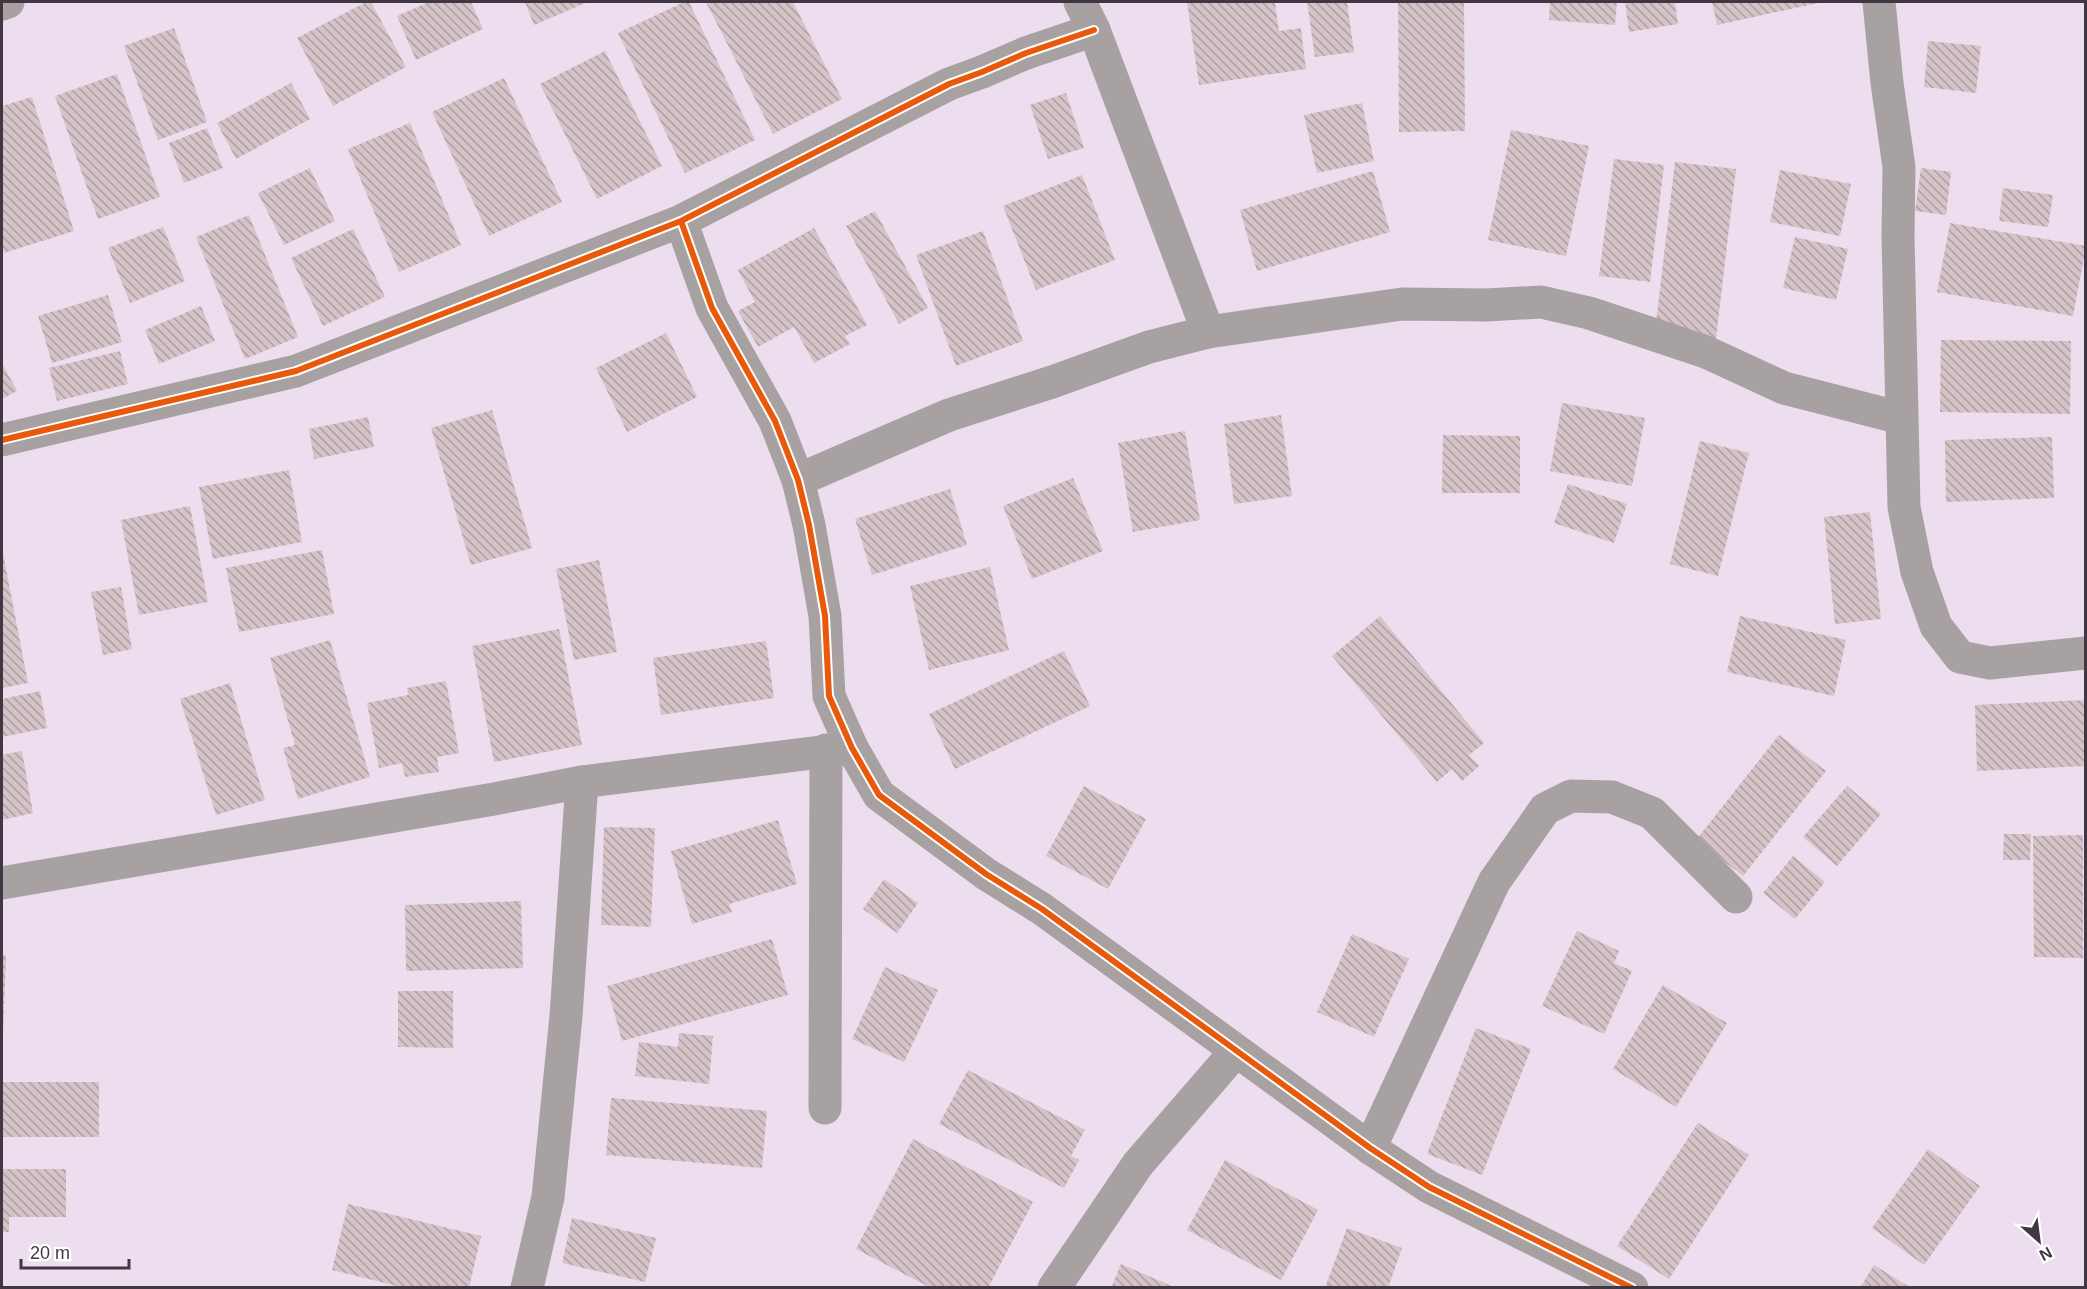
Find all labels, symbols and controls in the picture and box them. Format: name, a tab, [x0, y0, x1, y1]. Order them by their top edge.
north arrow	[2009, 1211, 2069, 1271]
scale bar	[21, 1232, 129, 1270]
text: 20 m	[30, 1243, 70, 1263]
text: N	[2037, 1244, 2055, 1264]

